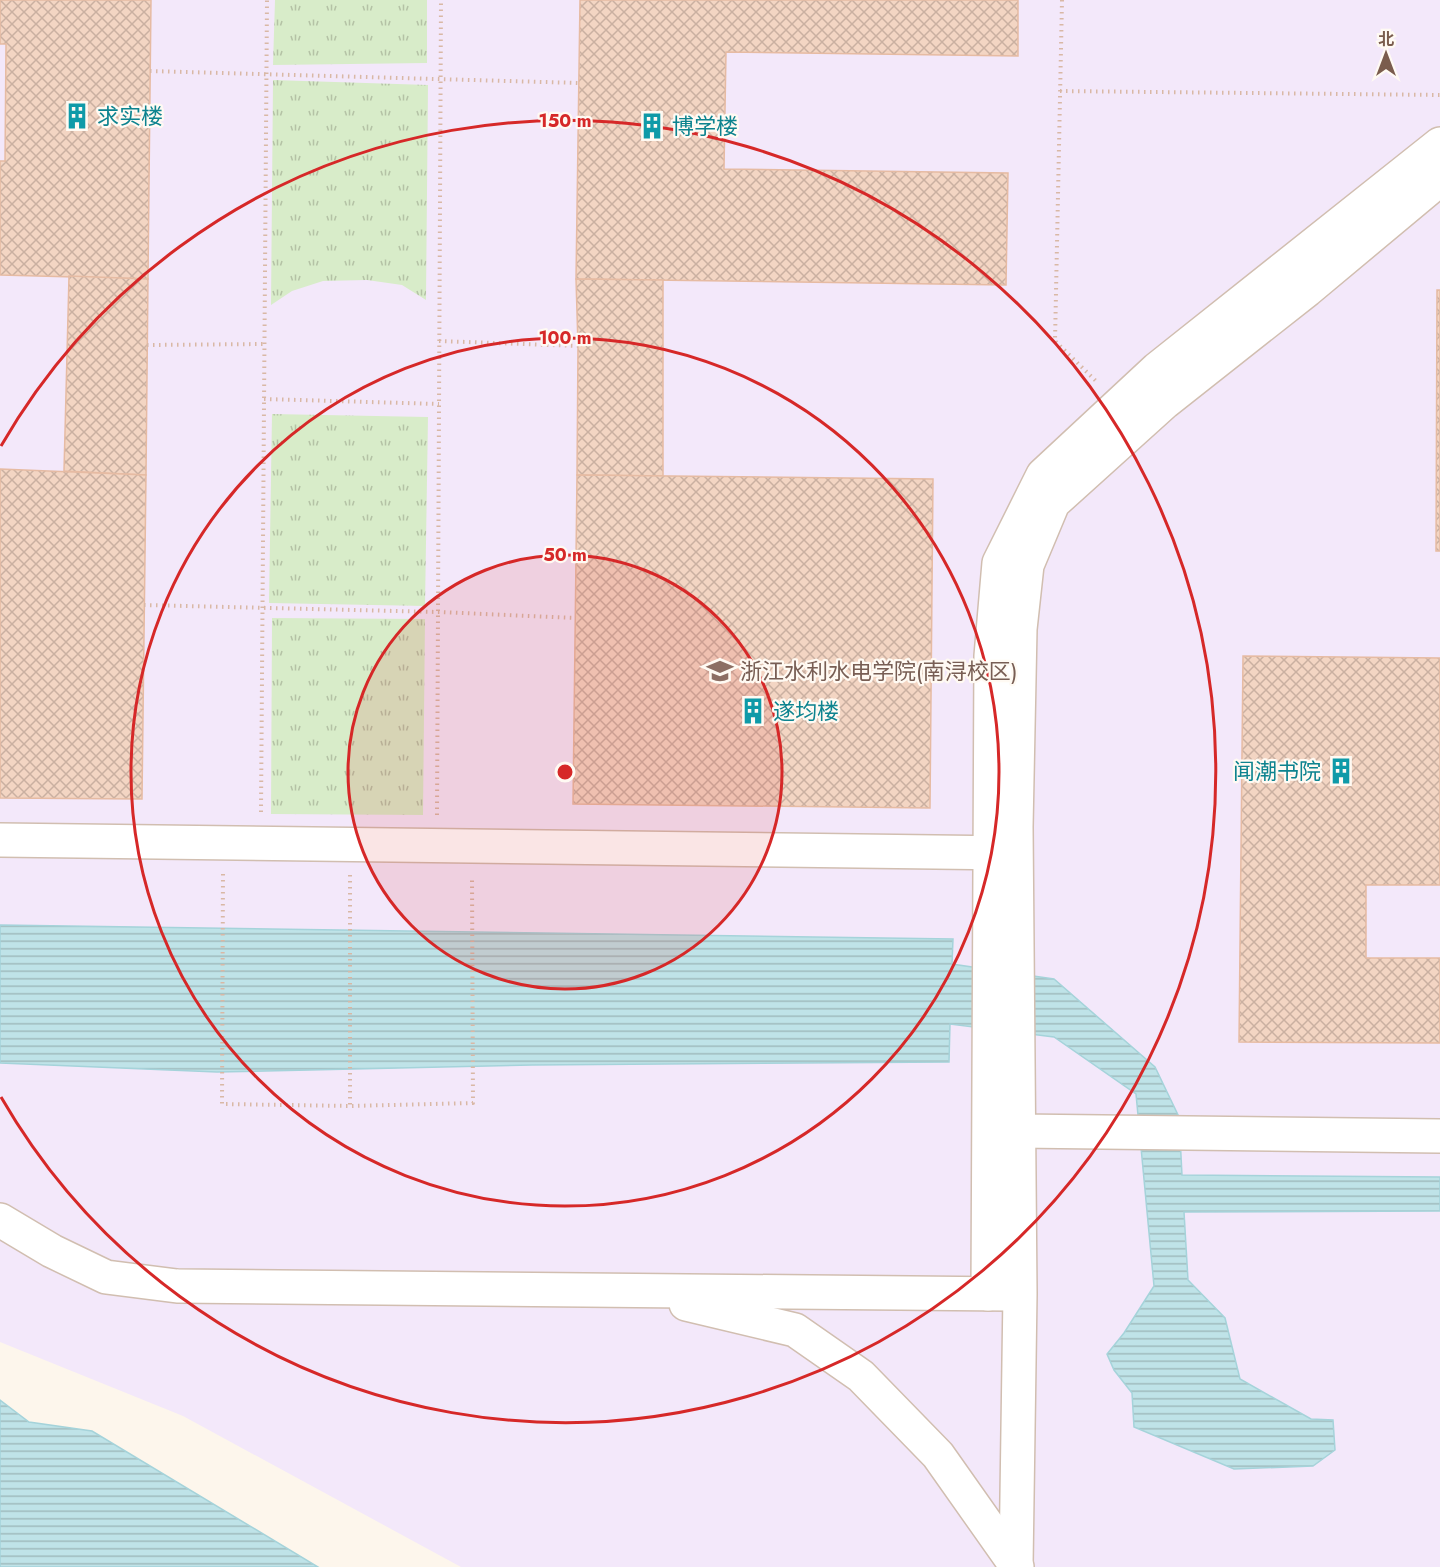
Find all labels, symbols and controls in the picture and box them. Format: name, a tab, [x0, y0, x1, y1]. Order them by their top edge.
north arrow	[1356, 24, 1416, 84]
text: 北	[1378, 28, 1394, 51]
place label: 求实楼	[97, 100, 163, 132]
building icon: 求实楼	[62, 101, 92, 131]
text: 150 m	[539, 108, 591, 134]
place label: 博学楼	[672, 110, 738, 142]
building icon: 博学楼	[637, 111, 667, 141]
text: 100 m	[538, 325, 592, 351]
text: 50 m	[543, 542, 587, 568]
place label: 浙江水利水电学院(南浔校区)	[740, 655, 1018, 687]
school or university icon: 浙江水利水电学院(南浔校区)	[705, 656, 735, 686]
place label: 遂均楼	[773, 695, 839, 727]
building icon: 遂均楼	[738, 696, 768, 726]
place label: 闻潮书院	[1233, 755, 1321, 787]
building icon: 闻潮书院	[1326, 756, 1356, 786]
centre of rings	[555, 762, 575, 782]

